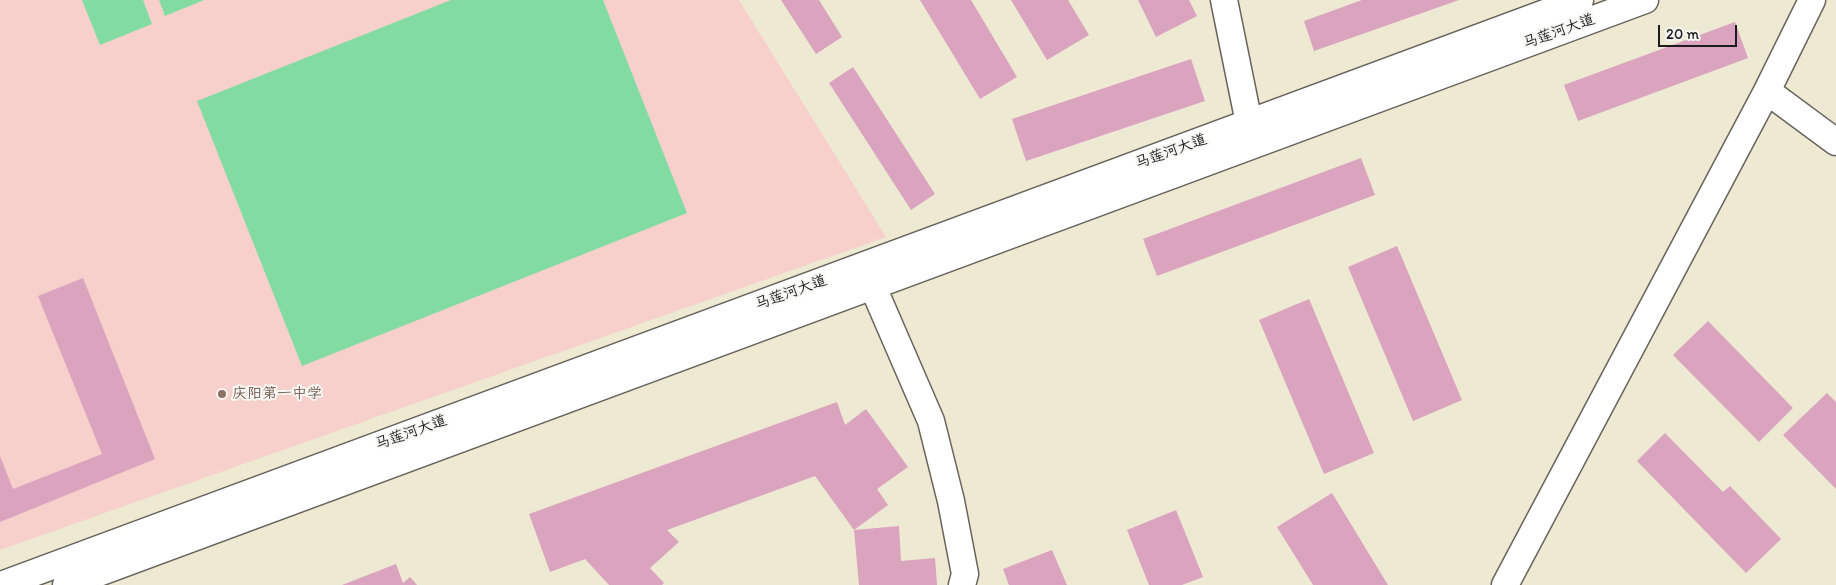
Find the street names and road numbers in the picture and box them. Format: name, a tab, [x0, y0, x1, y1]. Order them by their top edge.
street label: 马莲河大道	[1521, 11, 1597, 53]
street label: 马莲河大道	[1133, 131, 1209, 173]
street label: 马莲河大道	[753, 272, 829, 314]
street label: 马莲河大道	[373, 412, 449, 454]

